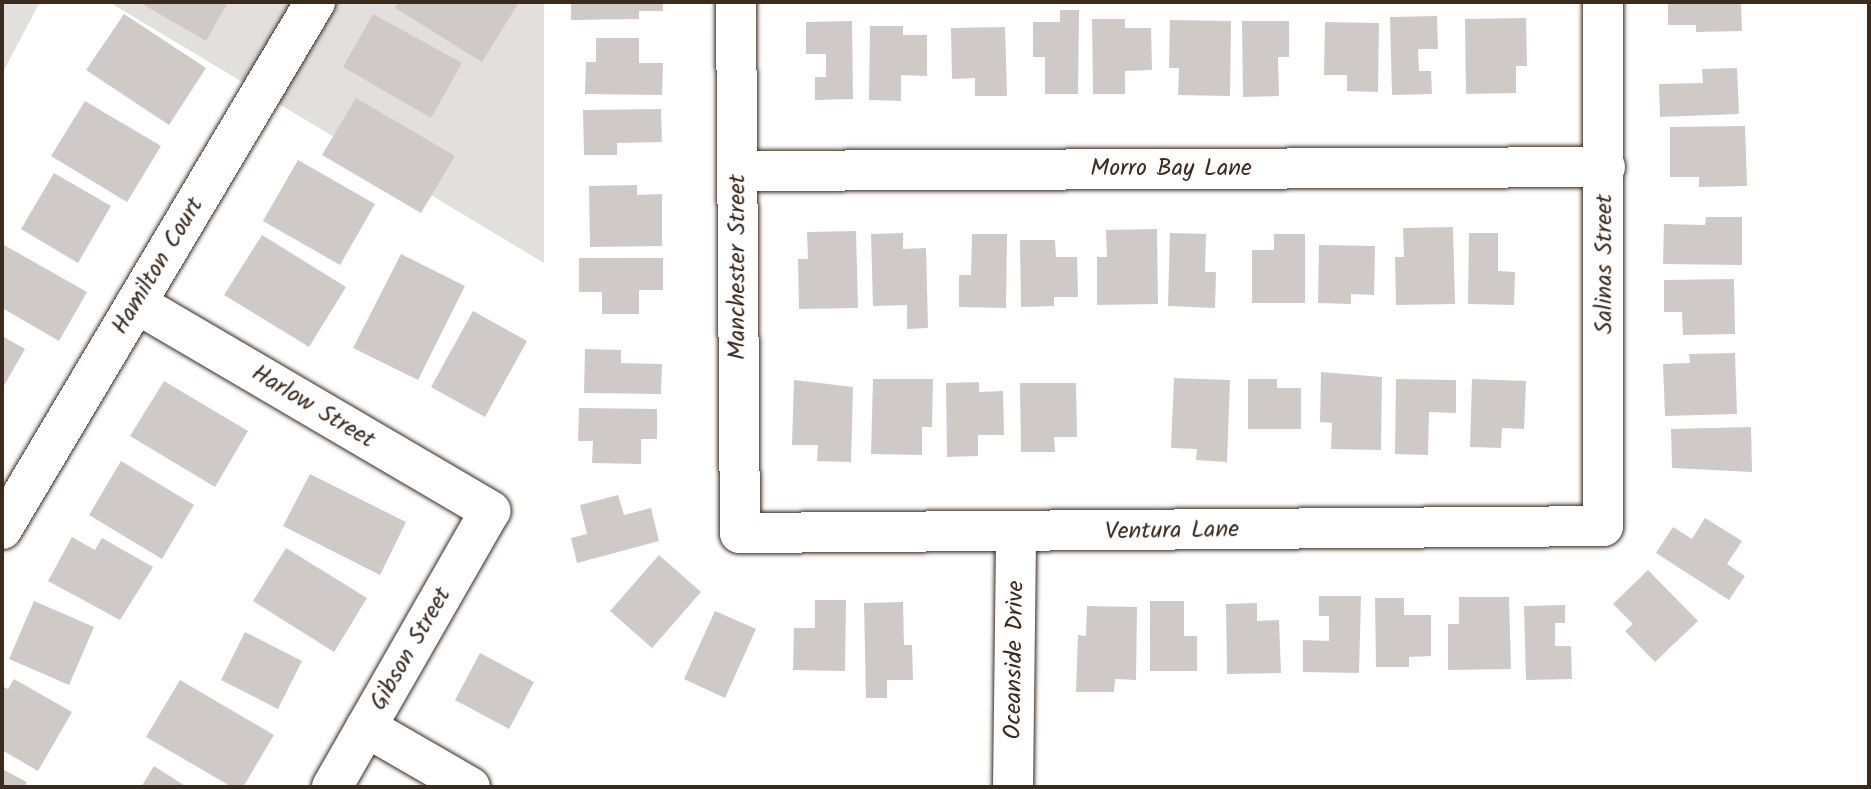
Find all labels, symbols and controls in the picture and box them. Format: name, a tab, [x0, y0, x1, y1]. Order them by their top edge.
street label: Morro Bay Lane	[1090, 155, 1252, 183]
street label: Manchester Street	[724, 174, 752, 360]
street label: Hamilton Court	[106, 192, 210, 340]
street label: Salinas Street	[1591, 194, 1619, 334]
street label: Harlow Street	[246, 359, 380, 455]
street label: Ventura Lane	[1105, 515, 1239, 547]
street label: Oceanside Drive	[999, 580, 1031, 740]
street label: Gibson Street	[364, 582, 458, 716]

